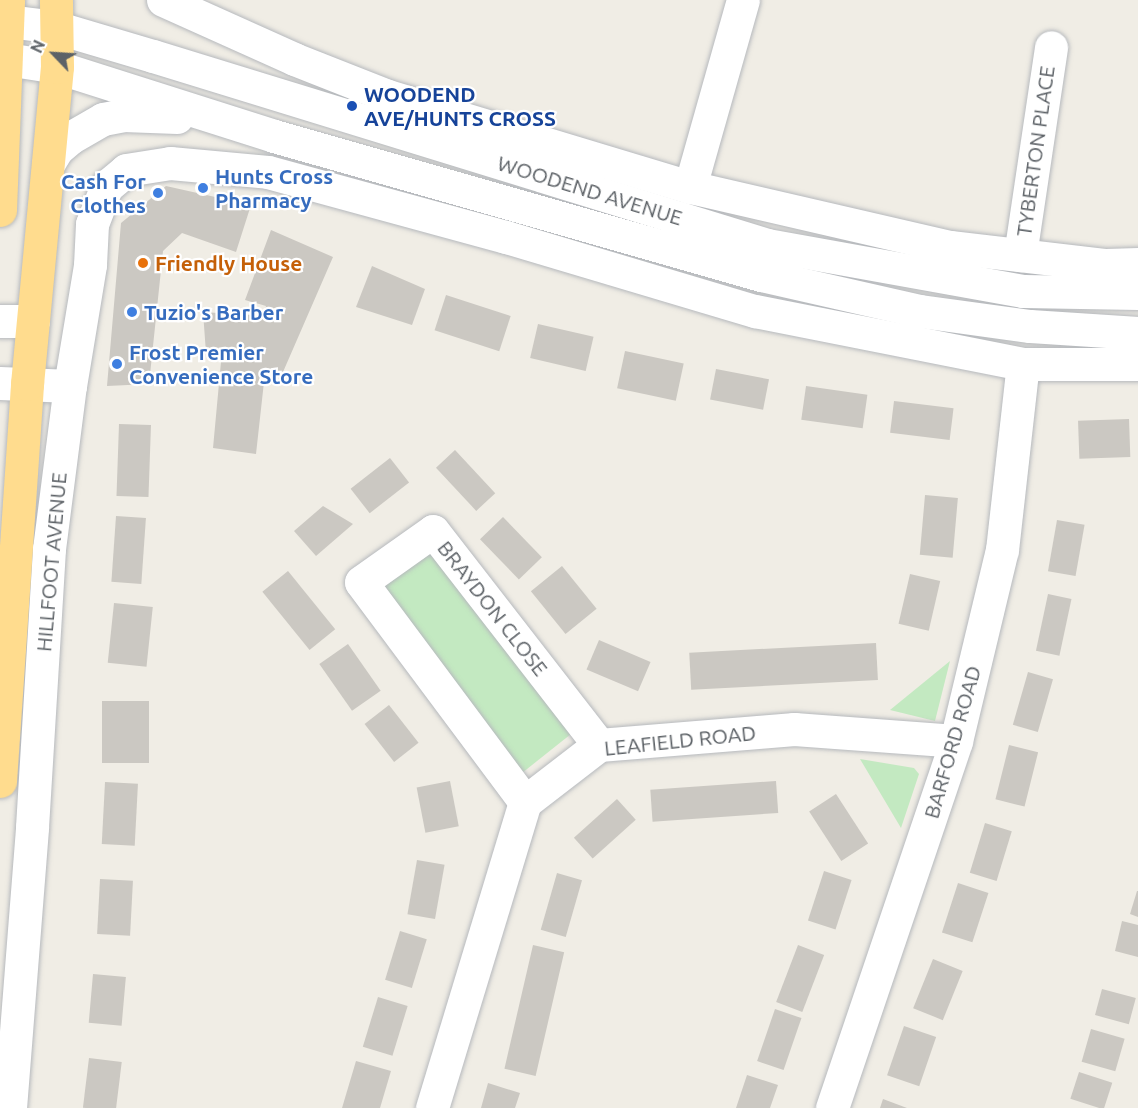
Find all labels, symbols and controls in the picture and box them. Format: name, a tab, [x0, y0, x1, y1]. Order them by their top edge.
north arrow	[24, 24, 84, 84]
text: N	[27, 37, 48, 56]
street label: TYBERTON PLACE	[1011, 64, 1059, 238]
place label: WOODEND AVE/HUNTS CROSS	[364, 81, 556, 131]
marker: WOODEND AVE/HUNTS CROSS	[345, 99, 359, 113]
street label: WOODEND AVENUE	[495, 150, 685, 230]
place label: Hunts Cross Pharmacy	[215, 163, 333, 213]
place label: Cash For Clothes	[61, 168, 146, 218]
marker: Hunts Cross Pharmacy	[196, 181, 210, 195]
marker: Cash For Clothes	[151, 186, 165, 200]
place label: Friendly House	[155, 250, 302, 276]
marker: Friendly House	[136, 256, 150, 270]
place label: Tuzio's Barber	[144, 299, 283, 325]
marker: Tuzio's Barber	[125, 305, 139, 319]
place label: Frost Premier Convenience Store	[129, 339, 313, 389]
marker: Frost Premier Convenience Store	[110, 357, 124, 371]
street label: HILLFOOT AVENUE	[31, 471, 71, 653]
street label: BRAYDON CLOSE	[433, 536, 553, 680]
street label: BARFORD ROAD	[918, 663, 986, 821]
street label: LEAFIELD ROAD	[603, 719, 757, 761]

